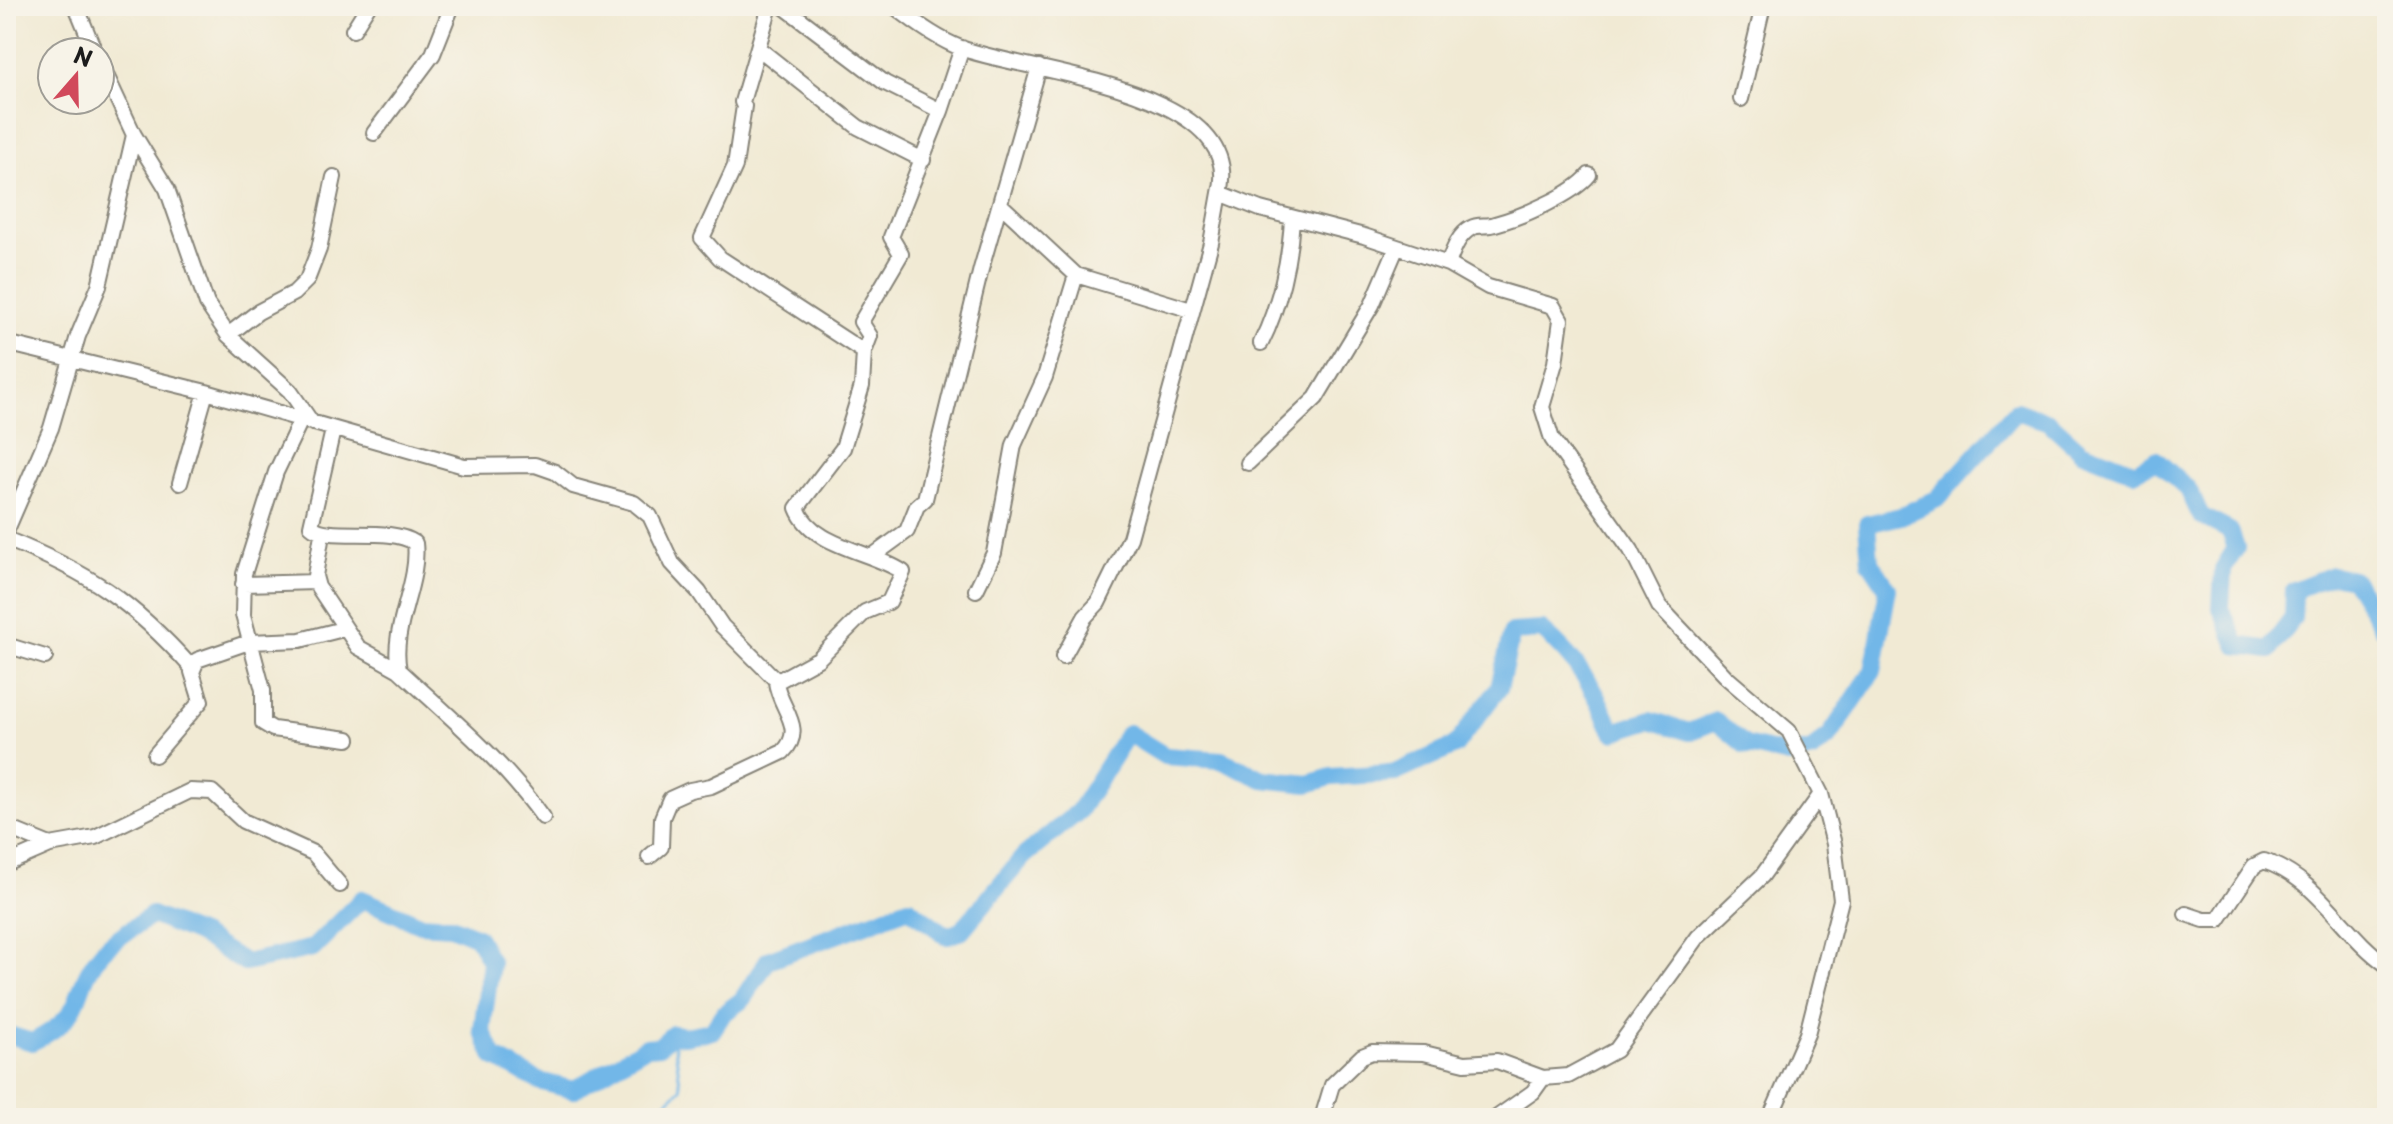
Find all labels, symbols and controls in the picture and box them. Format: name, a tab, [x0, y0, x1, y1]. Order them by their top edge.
north arrow	[36, 36, 116, 116]
text: N	[70, 37, 97, 74]

